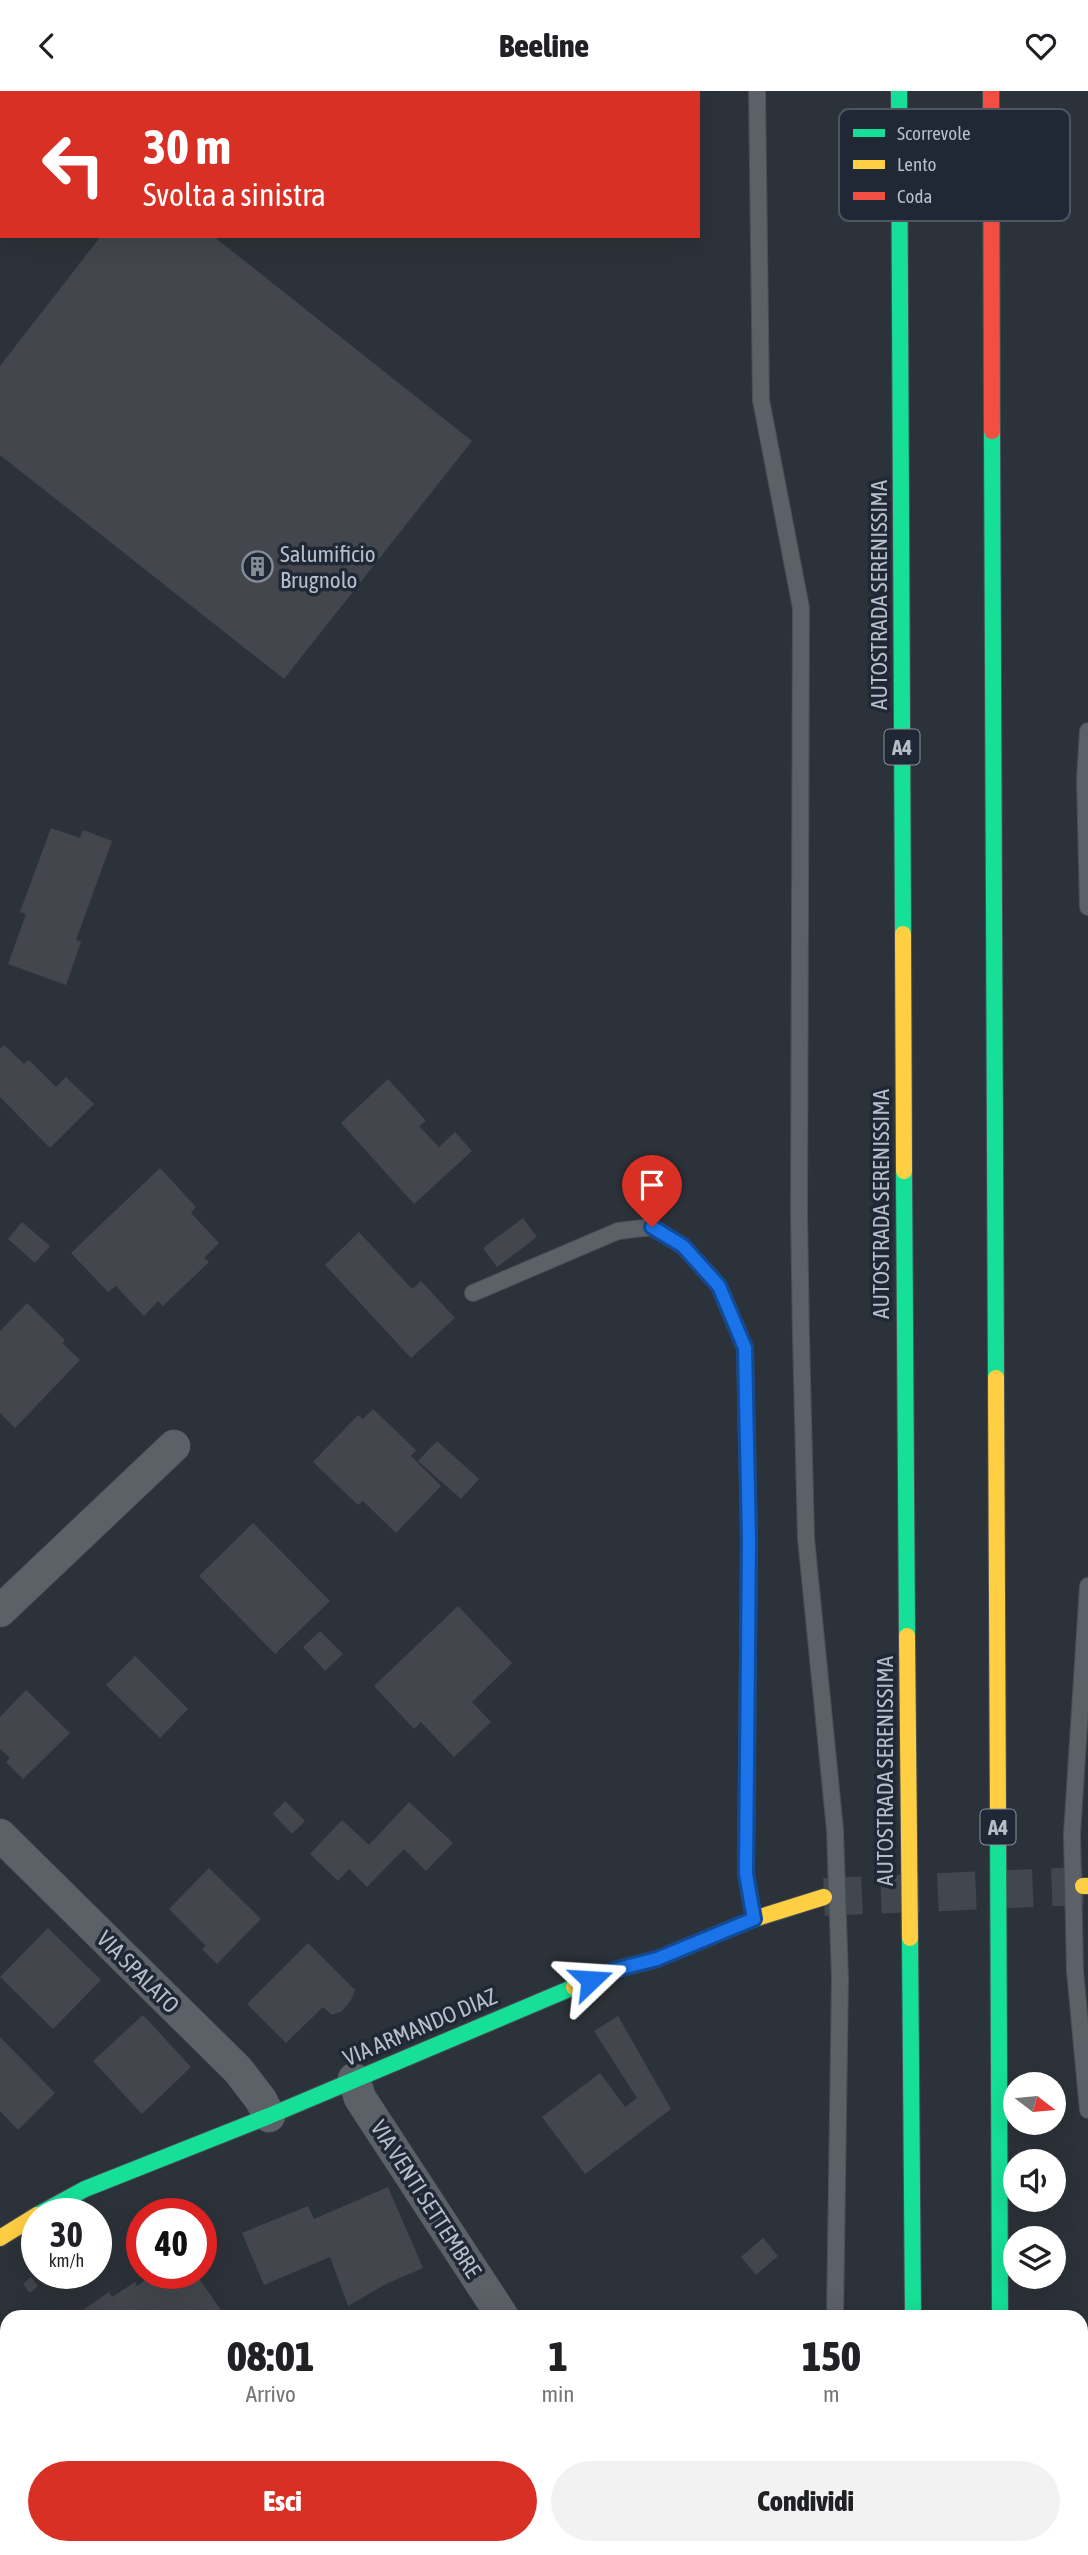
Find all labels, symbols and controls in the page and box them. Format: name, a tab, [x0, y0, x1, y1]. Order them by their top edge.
icon: back	[28, 27, 66, 65]
text: Beeline	[499, 27, 589, 64]
icon: heart	[1022, 27, 1060, 65]
legend	[839, 109, 1070, 221]
text: 30 m	[143, 118, 231, 174]
icon: left	[28, 119, 119, 210]
text: Scorrevole	[897, 122, 971, 144]
text: Lento	[897, 153, 936, 175]
text: Svolta a sinistra	[143, 176, 326, 213]
text: Coda	[897, 185, 932, 207]
street label: AUTOSTRADA SERENISSIMA	[866, 479, 892, 710]
place label: Salumificio Brugnolo	[280, 541, 376, 593]
building icon: Salumificio Brugnolo	[240, 550, 274, 584]
road number: A4	[884, 729, 920, 765]
street label: AUTOSTRADA SERENISSIMA	[868, 1088, 894, 1319]
pin	[622, 1155, 682, 1227]
icon: arrive	[633, 1166, 671, 1204]
street label: AUTOSTRADA SERENISSIMA	[872, 1655, 898, 1886]
road number: A4	[981, 1809, 1016, 1845]
street label: VIA SPALATO	[92, 1926, 184, 2018]
position arrow	[554, 1943, 628, 2017]
street label: VIA ARMANDO DIAZ	[339, 1983, 501, 2071]
north arrow	[1003, 2072, 1066, 2135]
map controls	[1003, 2072, 1066, 2289]
street label: VIA VENTI SETTEMBRE	[365, 2115, 487, 2283]
button: sound	[1003, 2149, 1066, 2212]
speed limit sign: 40	[126, 2198, 217, 2289]
text: 30	[50, 2214, 83, 2254]
button: layers	[1003, 2226, 1066, 2289]
text: km/h	[49, 2250, 84, 2271]
text: 08:01	[227, 2332, 314, 2380]
text: 1	[548, 2332, 568, 2380]
text: 150	[802, 2332, 861, 2380]
text: Arrivo	[246, 2381, 296, 2407]
text: min	[542, 2381, 575, 2407]
text: m	[823, 2381, 840, 2407]
button: Esci	[28, 2461, 537, 2541]
button: Condividi	[551, 2461, 1060, 2541]

